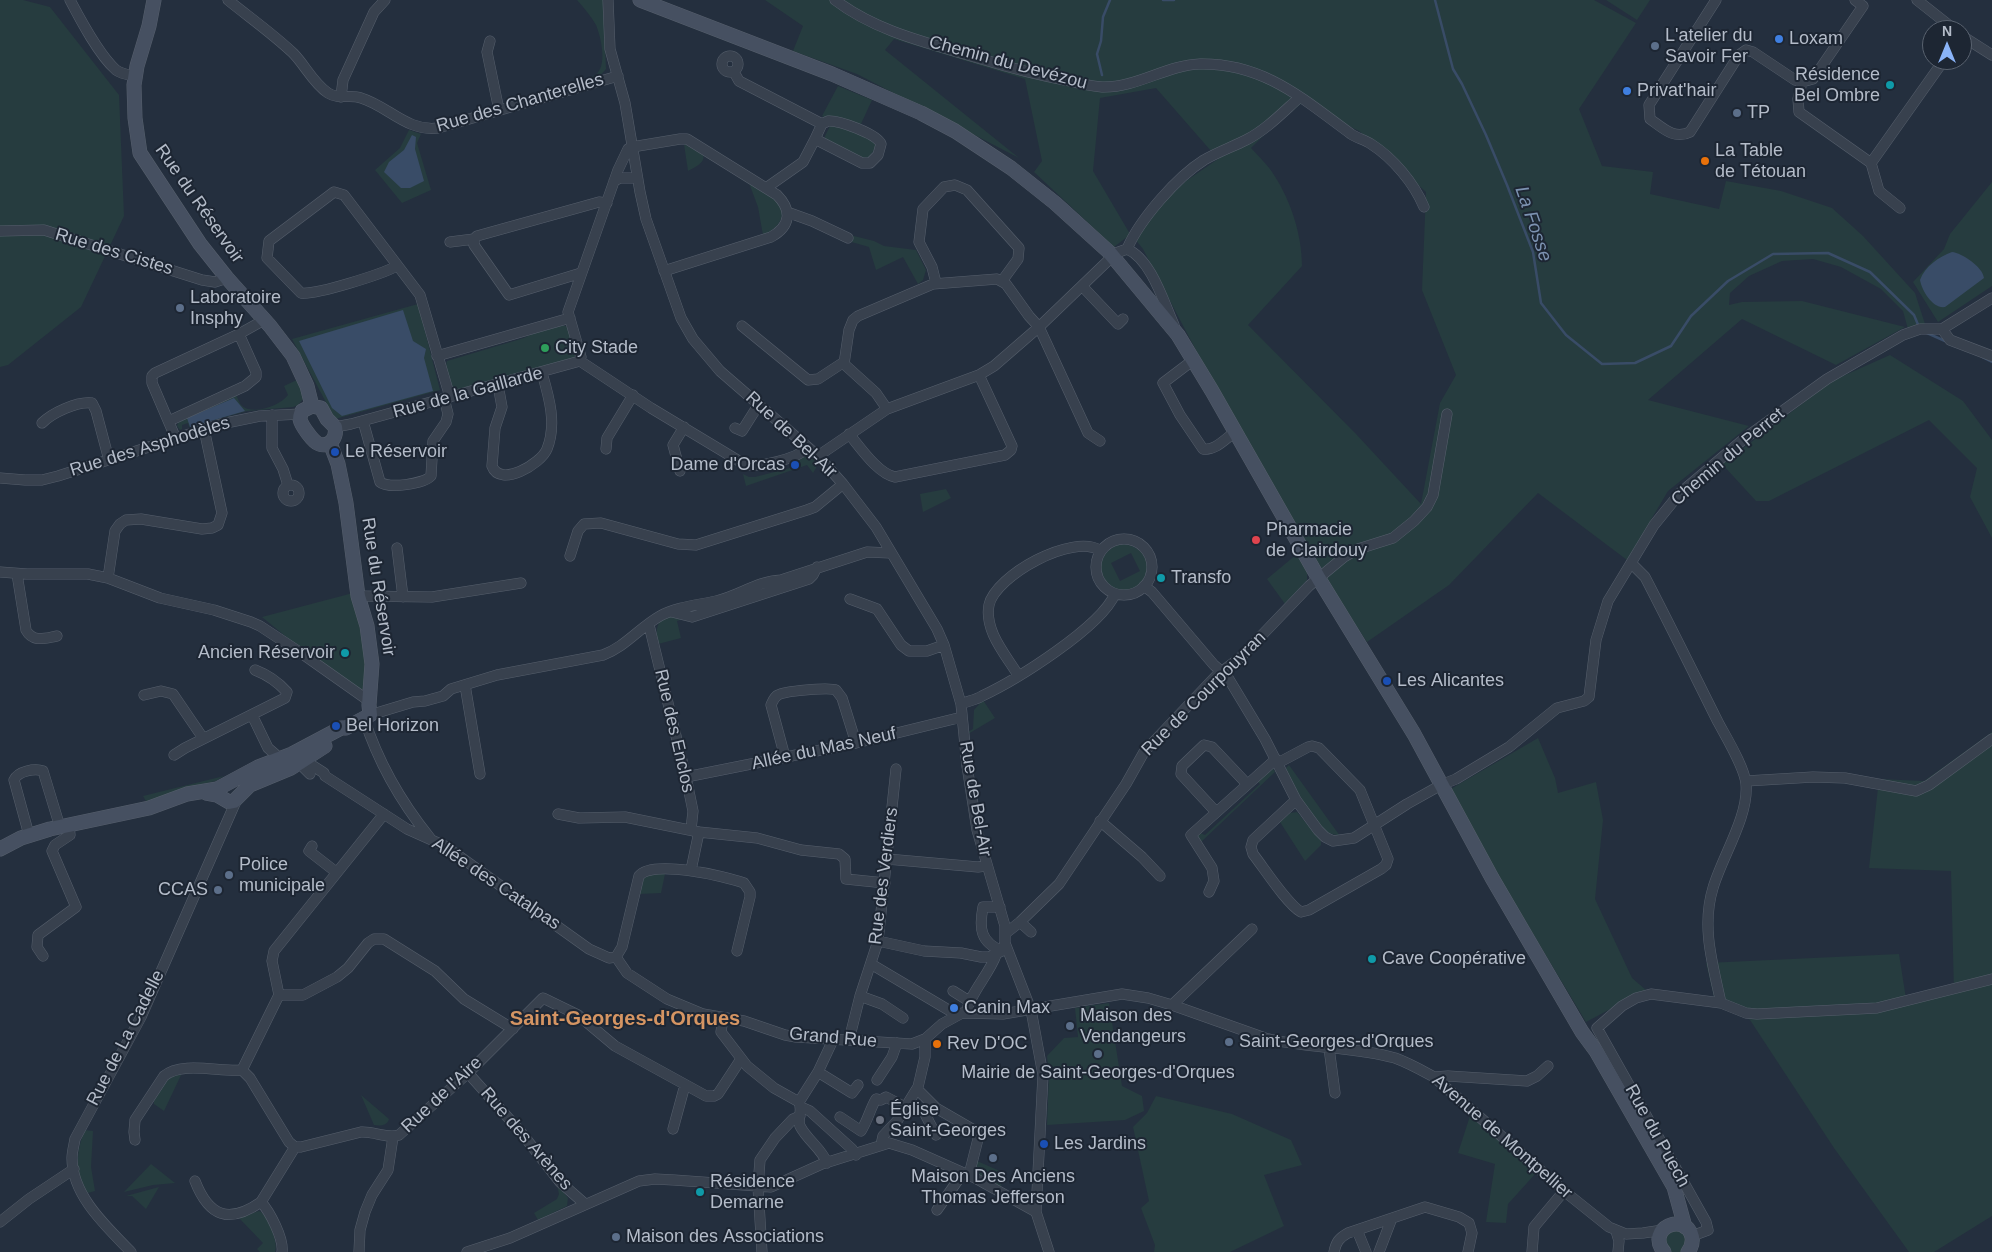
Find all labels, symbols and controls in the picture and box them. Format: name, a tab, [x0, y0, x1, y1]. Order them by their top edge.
north arrow	[1922, 20, 1972, 70]
text: N	[1942, 23, 1952, 39]
place label: L'atelier du Savoir Fer	[1665, 25, 1752, 68]
place label: Loxam	[1789, 28, 1843, 50]
street label: Chemin du Devézou	[926, 31, 1090, 95]
marker: Loxam	[1773, 33, 1785, 45]
marker: L'atelier du Savoir Fer	[1649, 40, 1661, 52]
place label: Résidence Bel Ombre	[1794, 64, 1880, 106]
street label: Rue des Chanterelles	[434, 69, 606, 137]
marker: Résidence Bel Ombre	[1884, 79, 1896, 91]
place label: Privat'hair	[1637, 80, 1716, 102]
marker: Privat'hair	[1621, 85, 1633, 97]
place label: TP	[1747, 102, 1770, 124]
marker: TP	[1731, 107, 1743, 119]
street label: Rue du Réservoir	[150, 140, 248, 268]
place label: La Table de Tétouan	[1715, 140, 1806, 182]
marker: La Table de Tétouan	[1699, 155, 1711, 167]
water label: La Fosse	[1509, 183, 1557, 265]
street label: Rue des Cistes	[52, 224, 176, 280]
place label: Laboratoire Insphy	[190, 287, 281, 330]
marker: Laboratoire Insphy	[174, 302, 186, 314]
place label: City Stade	[555, 337, 638, 359]
marker: City Stade	[539, 342, 551, 354]
street label: Rue de la Gaillarde	[391, 363, 545, 423]
street label: Rue de Bel-Air	[741, 387, 841, 483]
street label: Chemin du Perret	[1667, 403, 1789, 511]
street label: Rue des Asphodèles	[67, 412, 233, 482]
place label: Le Réservoir	[345, 441, 447, 463]
marker: Le Réservoir	[329, 446, 341, 458]
place label: Dame d'Orcas	[671, 454, 785, 476]
marker: Dame d'Orcas	[789, 459, 801, 471]
street label: Rue du Réservoir	[356, 516, 400, 658]
place label: Pharmacie de Clairdouy	[1266, 519, 1367, 562]
marker: Pharmacie de Clairdouy	[1250, 534, 1262, 546]
place label: Transfo	[1171, 567, 1231, 589]
marker: Transfo	[1155, 572, 1167, 584]
street label: Rue de Courpouyran	[1137, 627, 1271, 761]
place label: Ancien Réservoir	[198, 642, 335, 664]
marker: Ancien Réservoir	[339, 647, 351, 659]
street label: Rue des Enclos	[649, 667, 699, 795]
place label: Les Alicantes	[1397, 670, 1504, 692]
marker: Les Alicantes	[1381, 675, 1393, 687]
place label: Bel Horizon	[346, 715, 439, 737]
marker: Bel Horizon	[330, 720, 342, 732]
street label: Allée du Mas Neuf	[750, 723, 898, 775]
street label: Rue de Bel-Air	[954, 739, 996, 859]
street label: Rue des Verdiers	[865, 806, 903, 946]
street label: Allée des Catalpas	[428, 833, 564, 935]
place label: Police municipale	[239, 854, 325, 896]
marker: Police municipale	[223, 869, 235, 881]
place label: CCAS	[158, 879, 208, 901]
marker: CCAS	[212, 884, 224, 896]
place label: Cave Coopérative	[1382, 948, 1526, 970]
marker: Cave Coopérative	[1366, 953, 1378, 965]
street label: Rue de La Cadelle	[83, 967, 169, 1109]
place label: Canin Max	[964, 997, 1050, 1019]
marker: Canin Max	[948, 1002, 960, 1014]
place label: Maison des Vendangeurs	[1080, 1005, 1186, 1048]
district label: Saint-Georges-d'Orques	[510, 1007, 740, 1031]
marker: Maison des Vendangeurs	[1064, 1020, 1076, 1032]
street label: Grand Rue	[788, 1023, 878, 1053]
place label: Saint-Georges-d'Orques	[1239, 1031, 1434, 1053]
place label: Rev D'OC	[947, 1033, 1027, 1055]
marker: Saint-Georges-d'Orques	[1223, 1036, 1235, 1048]
marker: Rev D'OC	[931, 1038, 943, 1050]
marker: Mairie de Saint-Georges-d'Orques	[1092, 1048, 1104, 1060]
street label: Rue de l'Aire	[397, 1052, 487, 1138]
place label: Mairie de Saint-Georges-d'Orques	[961, 1062, 1235, 1084]
street label: Avenue de Montpellier	[1427, 1070, 1577, 1204]
street label: Rue du Puech	[1620, 1081, 1694, 1191]
street label: Rue des Arènes	[476, 1083, 576, 1195]
place label: Église Saint-Georges	[890, 1099, 1006, 1142]
marker: Église Saint-Georges	[874, 1114, 886, 1126]
place label: Les Jardins	[1054, 1133, 1146, 1155]
marker: Les Jardins	[1038, 1138, 1050, 1150]
marker: Maison Des Anciens Thomas Jefferson	[987, 1152, 999, 1164]
place label: Maison Des Anciens Thomas Jefferson	[911, 1166, 1075, 1208]
place label: Résidence Demarne	[710, 1171, 795, 1214]
marker: Résidence Demarne	[694, 1186, 706, 1198]
place label: Maison des Associations	[626, 1226, 824, 1248]
marker: Maison des Associations	[610, 1231, 622, 1243]

